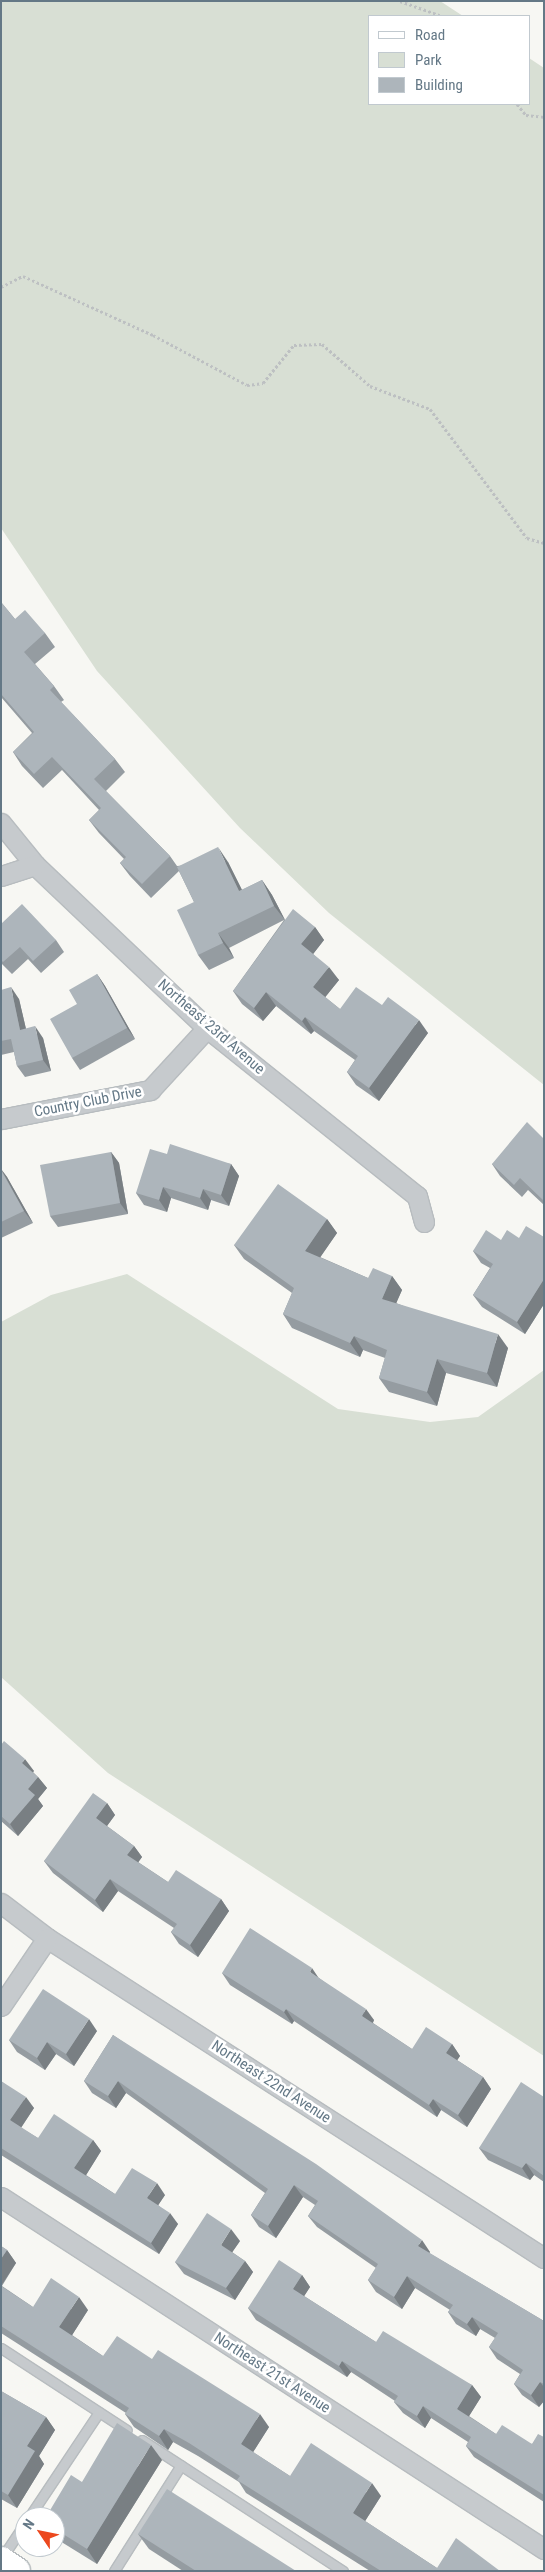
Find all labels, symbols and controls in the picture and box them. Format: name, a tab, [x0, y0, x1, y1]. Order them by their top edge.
legend	[368, 15, 530, 105]
text: Road	[415, 26, 445, 44]
text: Park	[415, 51, 442, 69]
text: Building	[415, 76, 463, 94]
street label: Northeast 23rd Avenue	[154, 976, 268, 1078]
street label: Country Club Drive	[33, 1083, 143, 1121]
street label: Northeast 22nd Avenue	[208, 2037, 334, 2127]
street label: Northeast 21st Avenue	[210, 2329, 334, 2417]
north arrow	[15, 2507, 65, 2557]
text: N	[19, 2516, 37, 2532]

